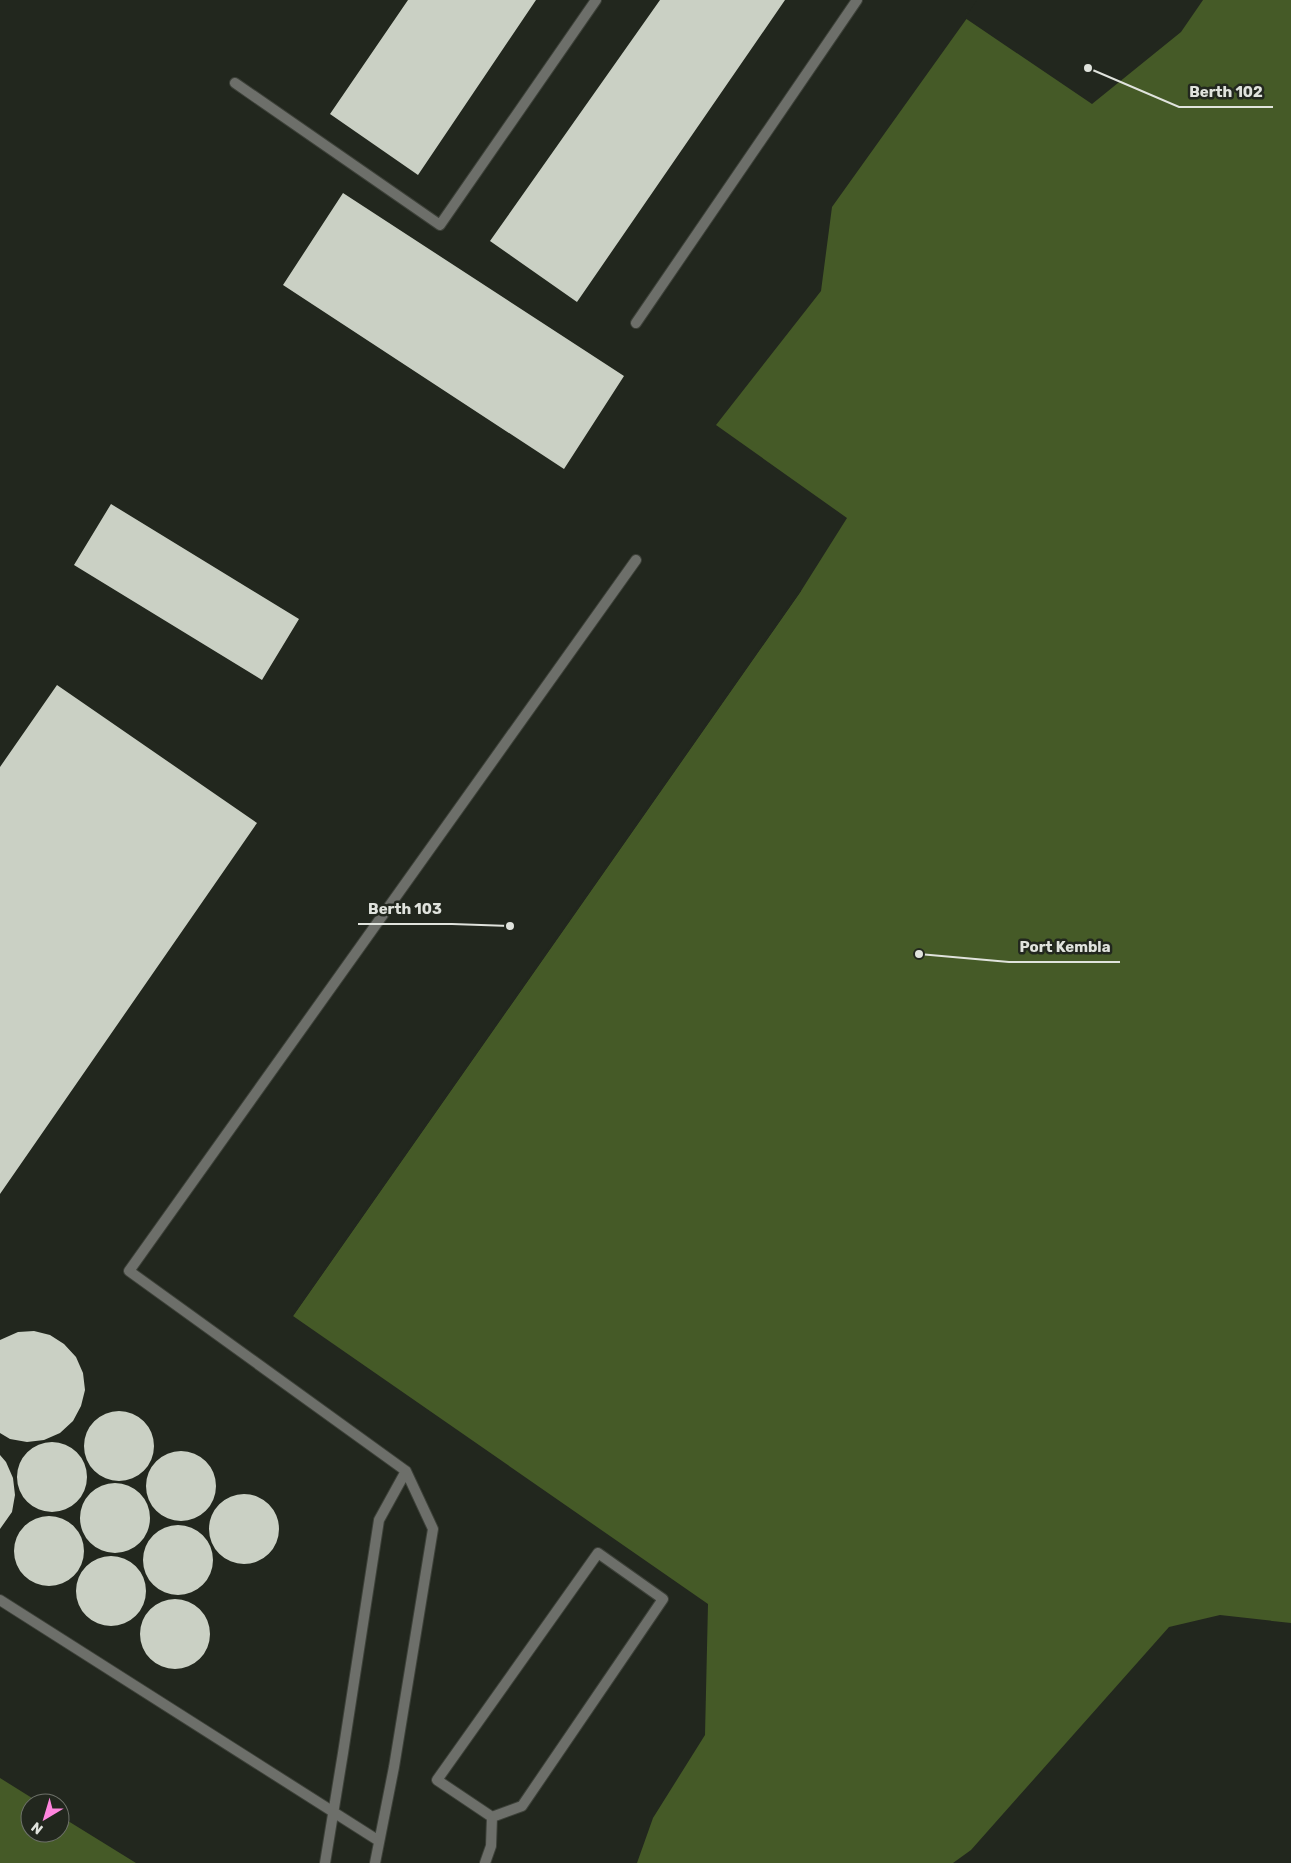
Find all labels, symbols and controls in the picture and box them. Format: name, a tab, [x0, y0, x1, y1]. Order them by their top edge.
callout: Berth 102	[1179, 77, 1273, 107]
text: Berth 102	[1189, 83, 1263, 101]
callout: Berth 103	[358, 894, 452, 924]
text: Berth 103	[368, 900, 442, 918]
callout: Port Kembla	[1009, 932, 1120, 962]
text: Port Kembla	[1020, 938, 1111, 956]
north arrow	[20, 1793, 70, 1843]
text: N	[28, 1818, 47, 1838]

